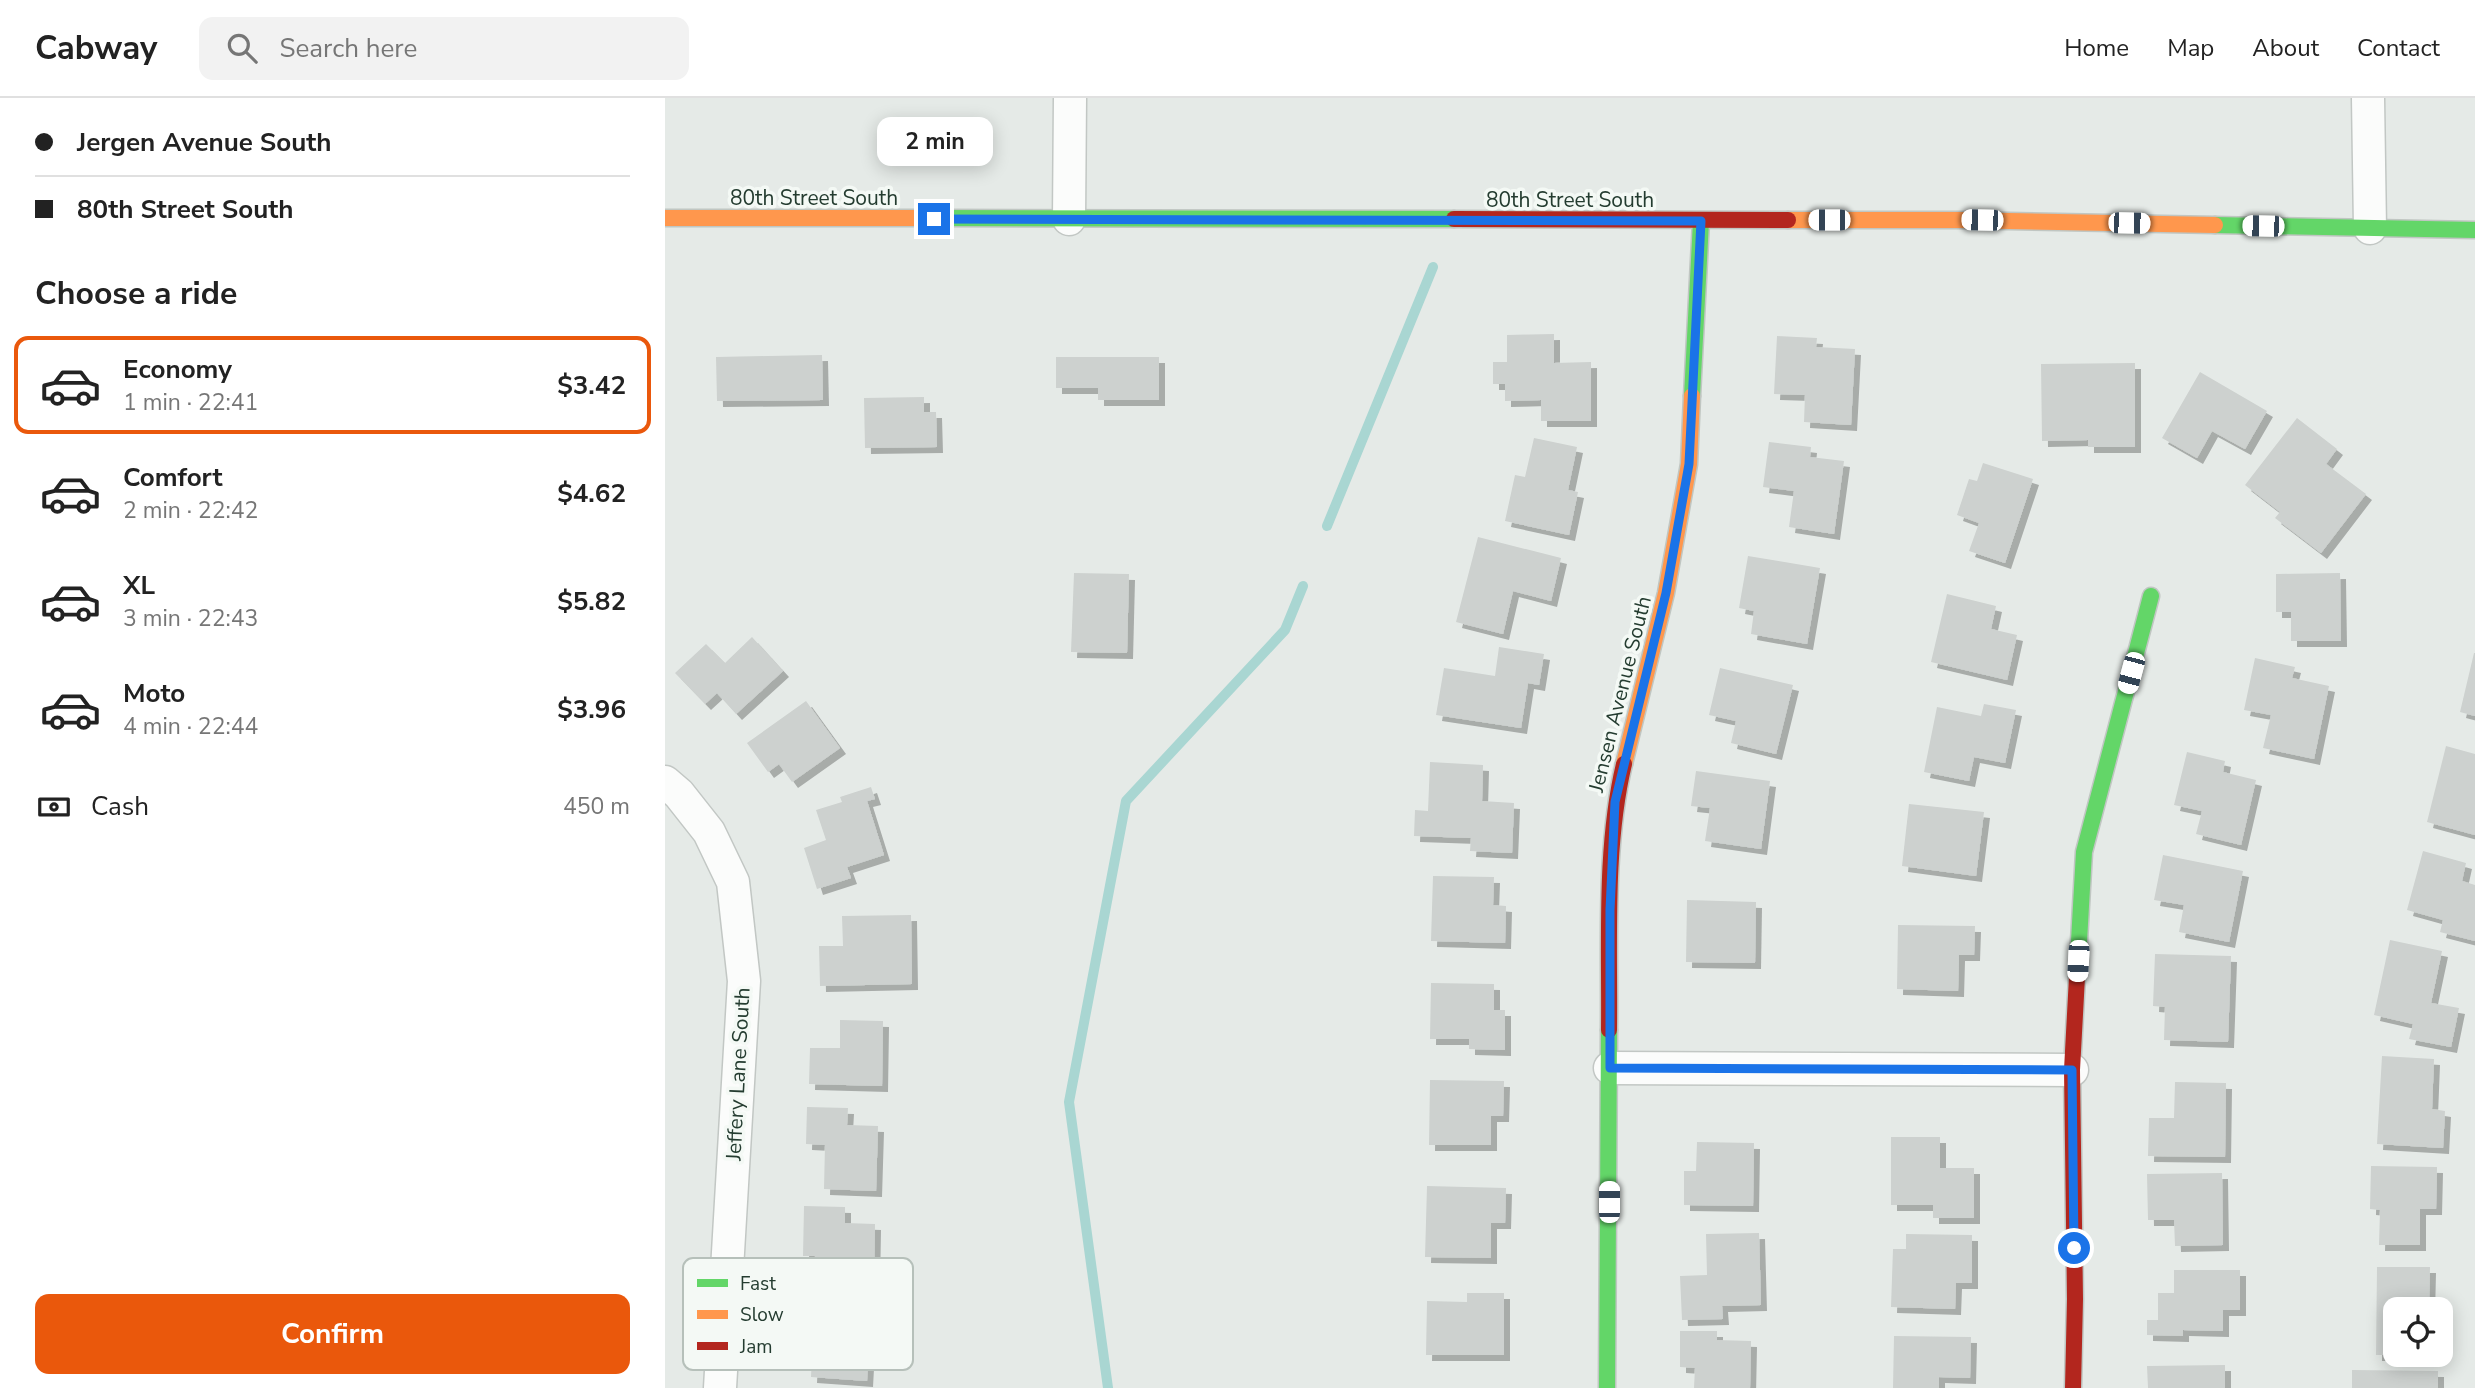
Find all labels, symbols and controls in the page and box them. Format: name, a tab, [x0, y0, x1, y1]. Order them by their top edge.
search box	[199, 17, 689, 80]
text: Cabway	[35, 26, 157, 71]
icon: search	[223, 29, 261, 67]
text: Search here	[279, 31, 417, 66]
text: Home	[2064, 32, 2129, 64]
text: Map	[2167, 32, 2214, 64]
text: About	[2252, 32, 2319, 64]
text: Contact	[2357, 32, 2440, 64]
callout: 2 min	[876, 117, 992, 166]
text: Jergen Avenue South	[77, 125, 332, 160]
text: 2 min	[905, 126, 965, 157]
street label: 80th Street South	[730, 184, 898, 212]
street label: 80th Street South	[1486, 186, 1654, 214]
text: 80th Street South	[77, 192, 293, 227]
route end	[918, 203, 950, 235]
car	[1961, 209, 2004, 231]
car	[1809, 210, 1851, 231]
car	[2108, 212, 2151, 234]
car	[2242, 215, 2285, 237]
text: Choose a ride	[35, 272, 237, 315]
text: Economy	[123, 352, 232, 387]
icon: car	[39, 354, 102, 417]
text: $3.42	[557, 368, 626, 403]
text: 1 min · 22:41	[123, 387, 258, 418]
text: Comfort	[123, 460, 223, 495]
icon: car	[39, 462, 102, 525]
text: $4.62	[557, 476, 626, 511]
text: 2 min · 22:42	[123, 495, 258, 526]
text: XL	[123, 568, 155, 603]
icon: car	[39, 570, 102, 633]
text: $5.82	[557, 584, 626, 619]
street label: Jensen Avenue South	[1582, 593, 1658, 796]
text: 3 min · 22:43	[123, 603, 258, 634]
car	[2116, 650, 2147, 696]
text: Moto	[123, 676, 185, 711]
icon: car	[39, 678, 102, 741]
text: $3.96	[557, 692, 626, 727]
text: 4 min · 22:44	[123, 711, 258, 742]
icon: cash	[35, 788, 73, 826]
text: Cash	[91, 789, 149, 824]
text: 450 m	[563, 791, 630, 822]
car	[2067, 939, 2090, 983]
street label: Jeffery Lane South	[719, 987, 757, 1162]
car	[1599, 1181, 1620, 1223]
route start	[2058, 1232, 2090, 1264]
legend	[683, 1258, 913, 1370]
text: Fast	[740, 1271, 776, 1297]
button: Confirm	[35, 1294, 630, 1374]
map controls	[2383, 1297, 2453, 1367]
button: locate	[2383, 1297, 2453, 1367]
text: Slow	[740, 1302, 784, 1328]
text: Jam	[739, 1334, 773, 1360]

